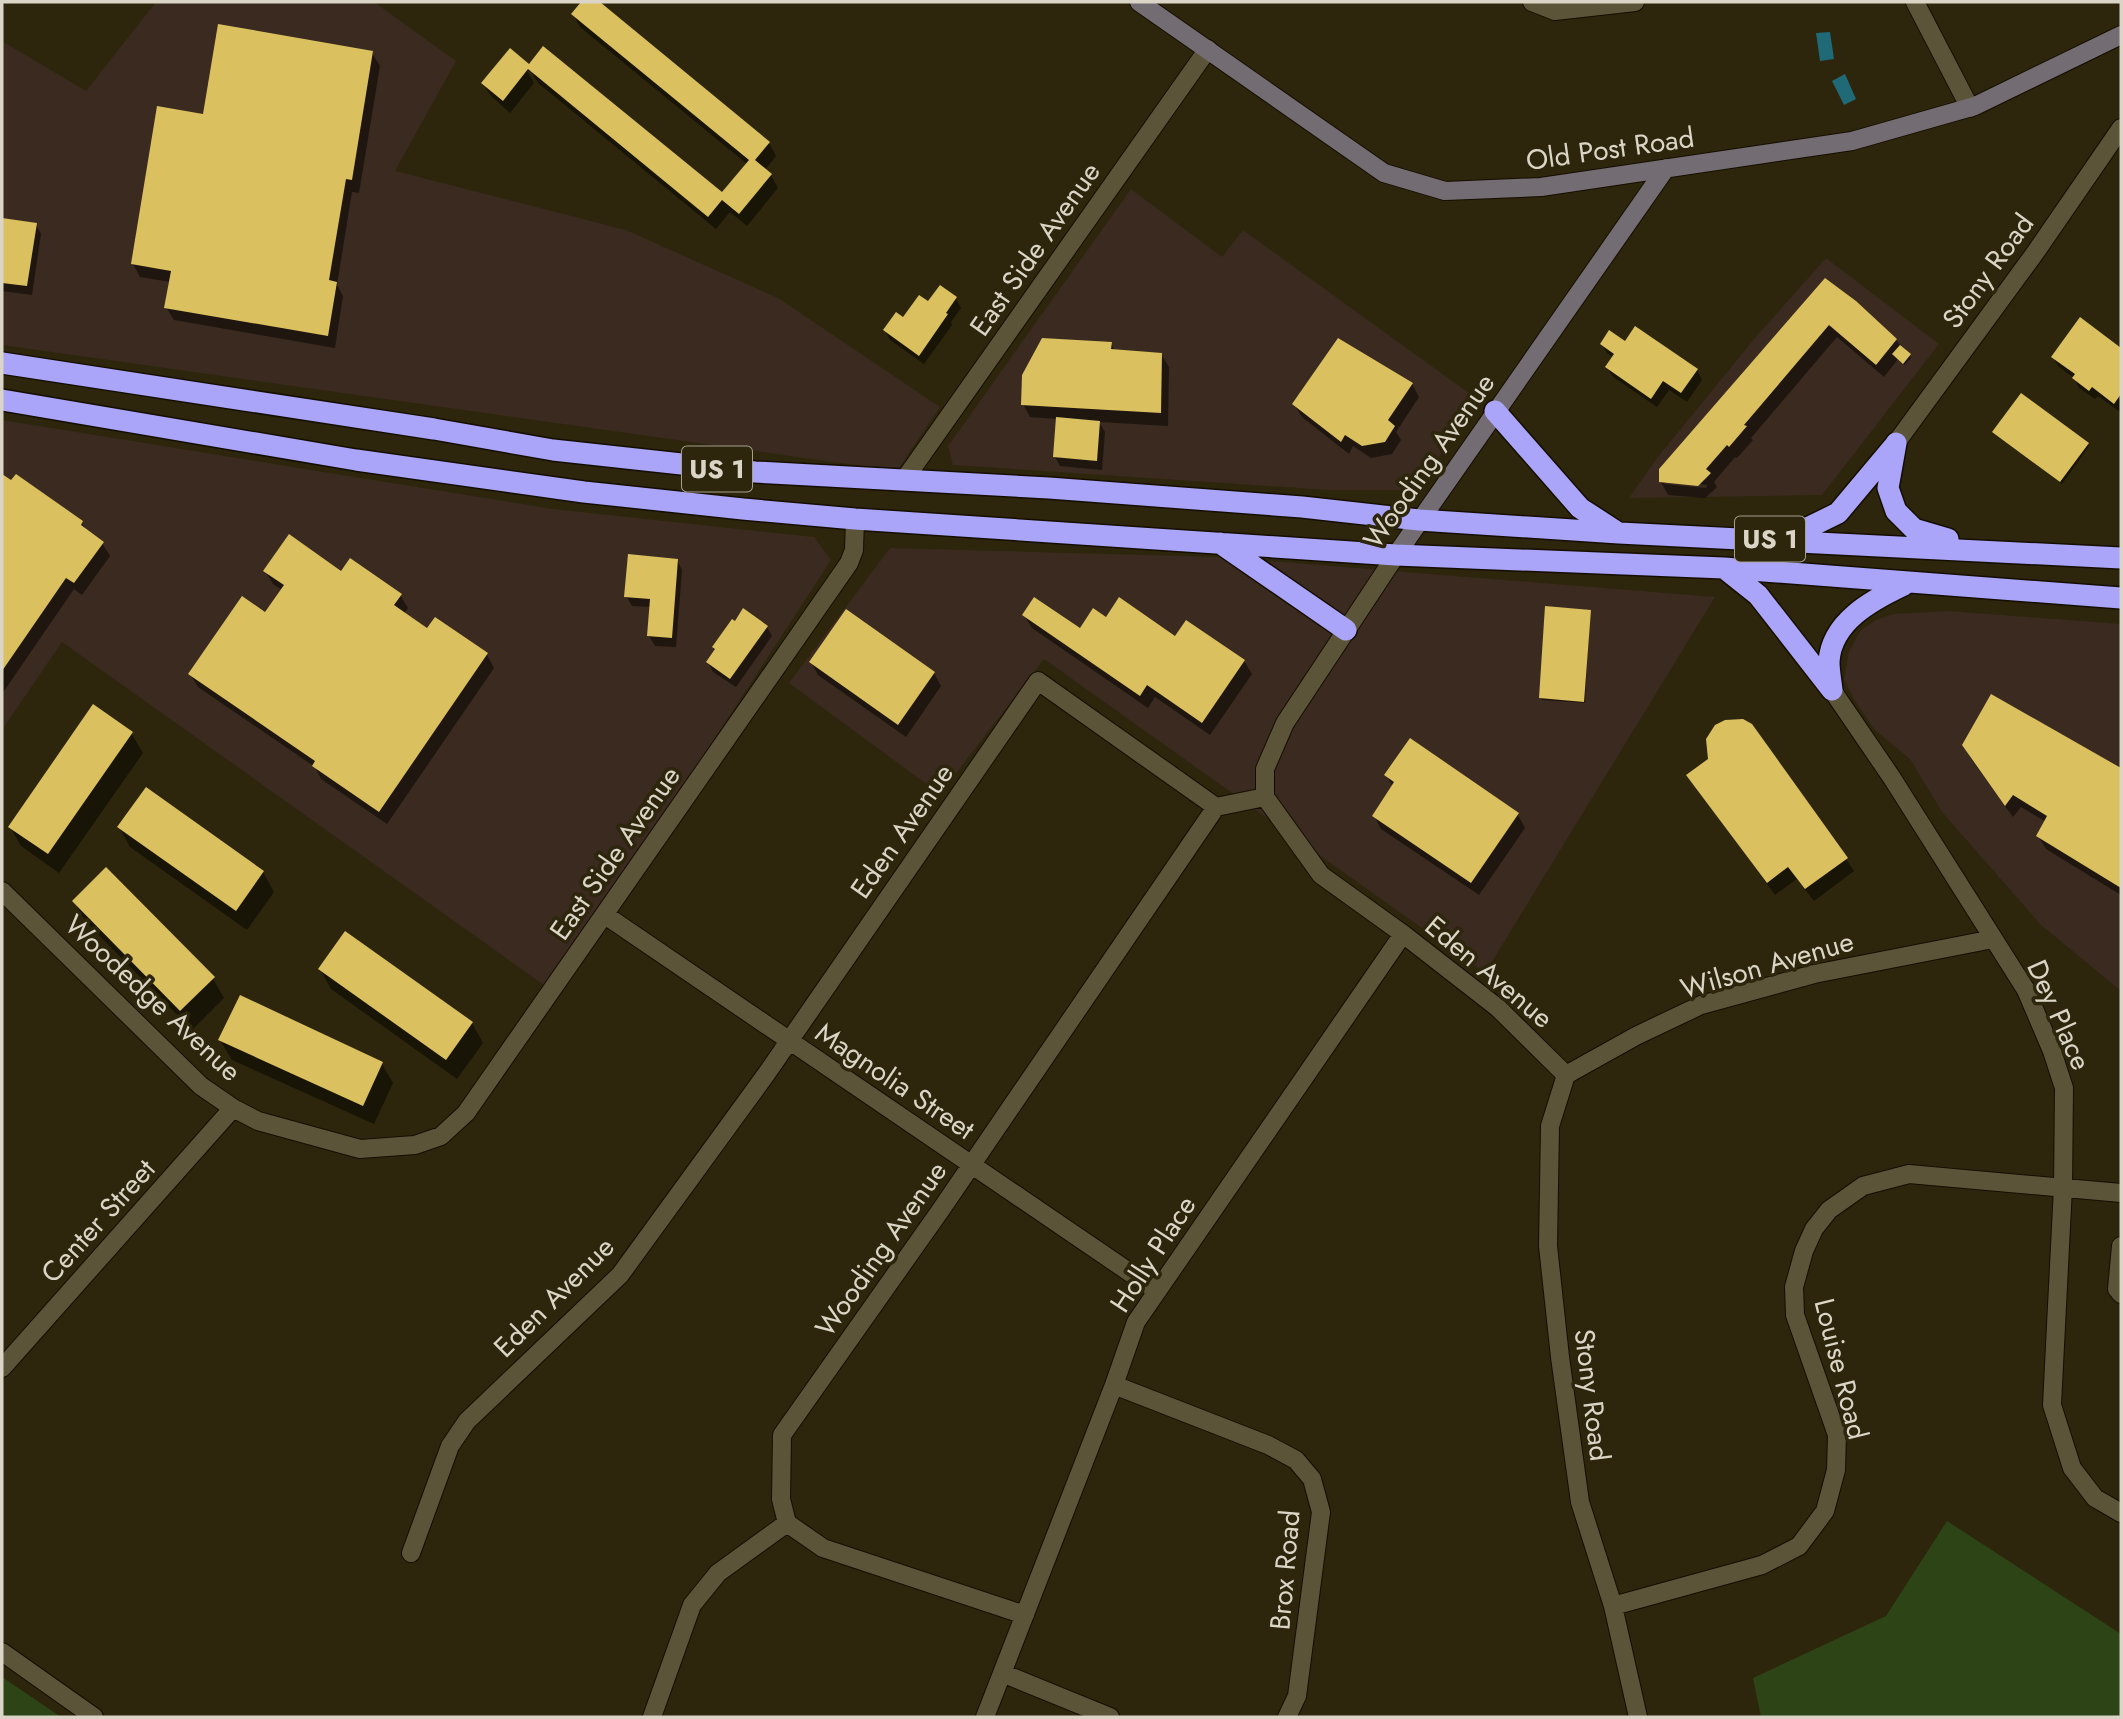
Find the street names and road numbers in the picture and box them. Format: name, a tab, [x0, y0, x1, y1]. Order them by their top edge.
street label: Old Post Road	[1523, 117, 1697, 181]
street label: East Side Avenue	[960, 154, 1110, 344]
street label: Stony Road	[1932, 205, 2044, 337]
street label: Wooding Avenue	[1353, 365, 1505, 557]
road number: US 1	[682, 446, 752, 491]
road number: US 1	[1735, 516, 1805, 562]
street label: Eden Avenue	[840, 755, 964, 907]
street label: East Side Avenue	[540, 758, 690, 948]
street label: Woodedge Avenue	[55, 905, 251, 1091]
street label: Eden Avenue	[1416, 906, 1562, 1038]
street label: Wilson Avenue	[1676, 921, 1858, 1009]
street label: Dey Place	[2017, 953, 2101, 1077]
street label: Magnolia Street	[807, 1012, 983, 1150]
street label: Center Street	[31, 1150, 165, 1292]
street label: Wooding Avenue	[805, 1153, 957, 1345]
street label: Holly Place	[1100, 1187, 1206, 1321]
street label: Eden Avenue	[484, 1227, 624, 1367]
street label: Louise Road	[1804, 1294, 1878, 1444]
street label: Stony Road	[1564, 1326, 1620, 1464]
street label: Brox Road	[1259, 1508, 1311, 1632]

